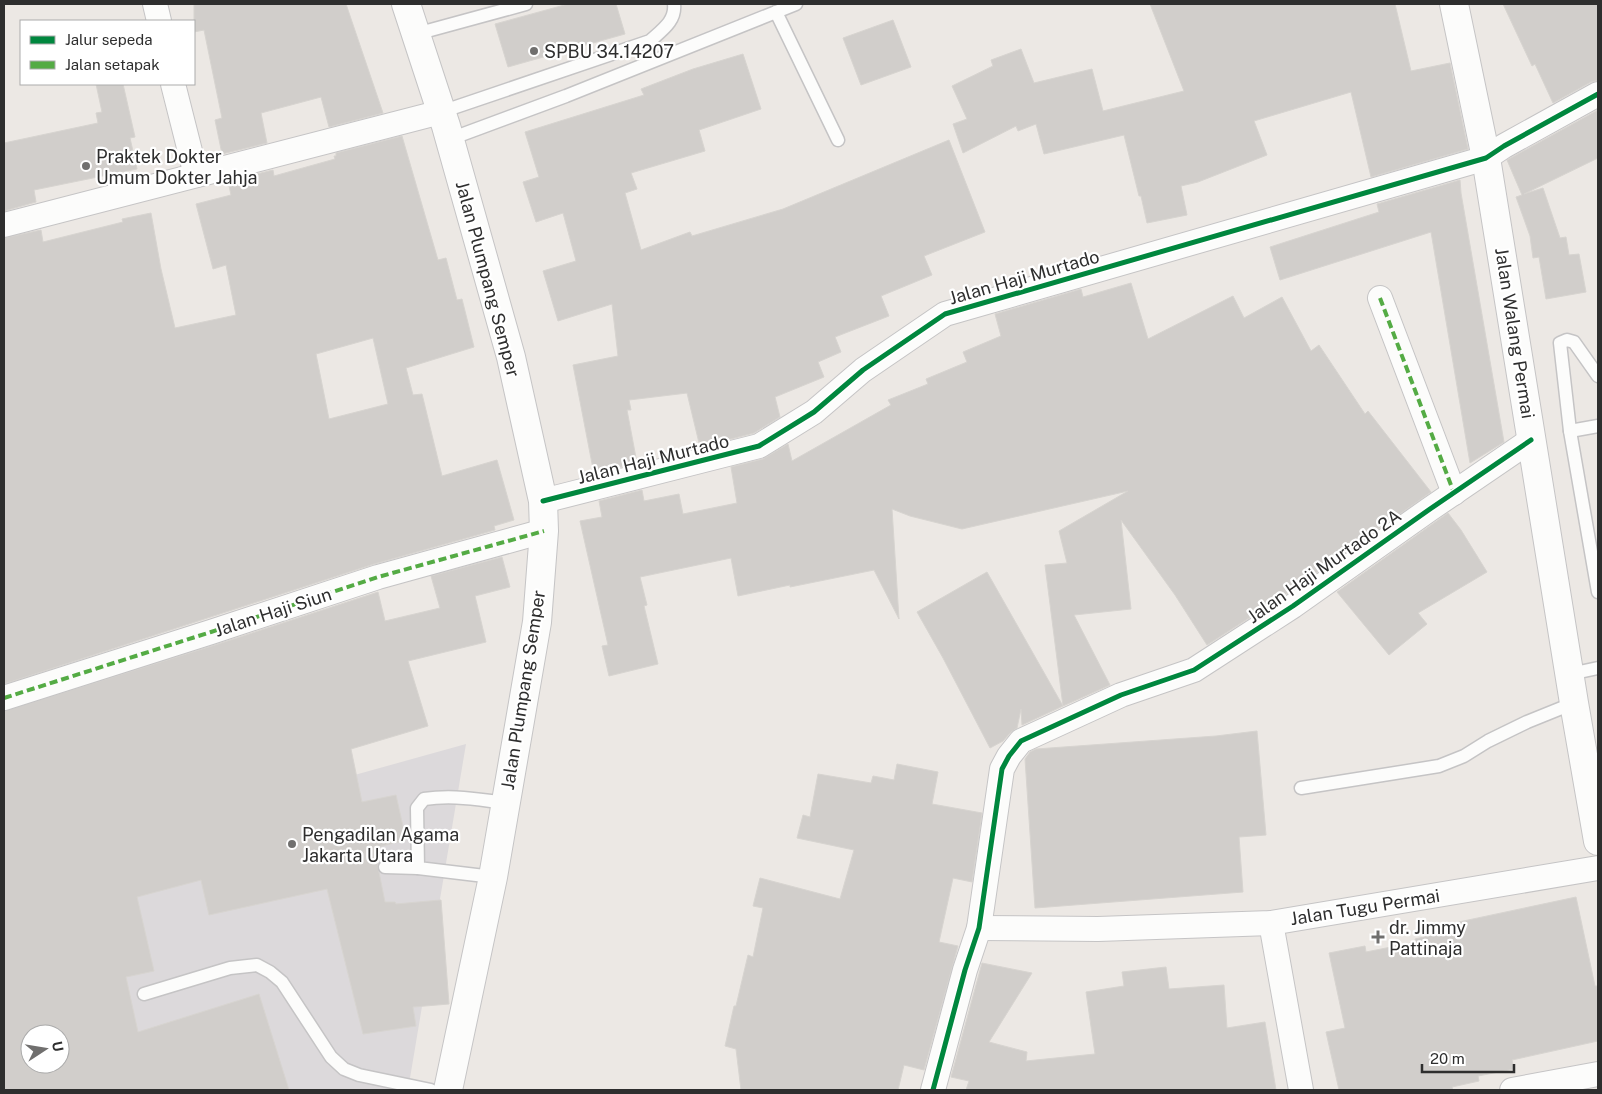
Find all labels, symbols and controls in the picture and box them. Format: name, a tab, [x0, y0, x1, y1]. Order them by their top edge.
legend	[20, 20, 195, 85]
text: Jalur sepeda	[65, 31, 153, 48]
place label: SPBU 34.14207	[544, 41, 674, 62]
marker: SPBU 34.14207	[528, 45, 540, 57]
text: Jalan setapak	[65, 56, 160, 73]
place label: Praktek Dokter Umum Dokter Jahja	[96, 146, 258, 188]
marker: Praktek Dokter Umum Dokter Jahja	[80, 160, 92, 172]
street label: Jalan Plumpang Semper	[452, 179, 524, 379]
street label: Jalan Haji Murtado	[946, 245, 1102, 309]
street label: Jalan Walang Permai	[1491, 246, 1539, 420]
street label: Jalan Haji Murtado	[575, 430, 731, 488]
street label: Jalan Haji Murtado 2A	[1243, 505, 1405, 627]
street label: Jalan Haji Siun	[212, 583, 334, 641]
street label: Jalan Plumpang Semper	[497, 589, 549, 791]
place label: Pengadilan Agama Jakarta Utara	[302, 824, 459, 866]
marker: Pengadilan Agama Jakarta Utara	[286, 838, 298, 850]
street label: Jalan Tugu Permai	[1289, 885, 1441, 929]
place label: dr. Jimmy Pattinaja	[1389, 917, 1466, 959]
marker: dr. Jimmy Pattinaja	[1371, 930, 1385, 944]
north arrow	[20, 1024, 70, 1074]
text: U	[49, 1040, 67, 1053]
scale bar	[1422, 1042, 1514, 1074]
text: 20 m	[1430, 1050, 1465, 1067]

